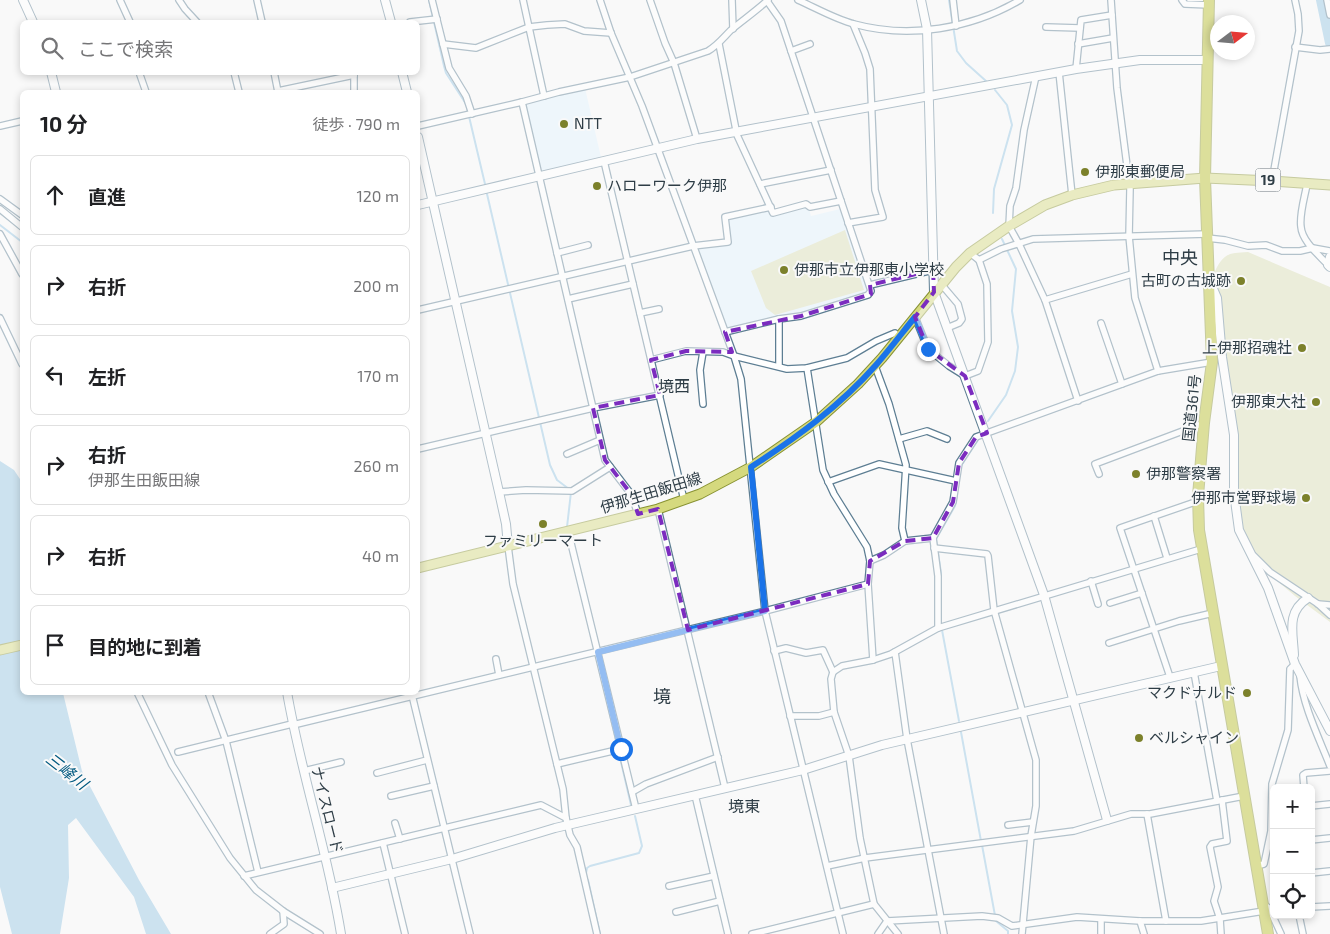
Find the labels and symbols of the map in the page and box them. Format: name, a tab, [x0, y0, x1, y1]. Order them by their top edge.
north arrow	[1210, 15, 1255, 60]
place label: NTT	[574, 114, 602, 132]
marker: NTT	[558, 118, 570, 130]
place label: 伊那東郵便局	[1095, 162, 1185, 180]
marker: 伊那東郵便局	[1079, 166, 1091, 178]
road number: 19	[1256, 168, 1280, 192]
place label: ハローワーク伊那	[607, 176, 727, 194]
marker: ハローワーク伊那	[591, 180, 603, 192]
district label: 中央	[1162, 246, 1198, 268]
place label: 伊那市立伊那東小学校	[794, 260, 944, 278]
marker: 伊那市立伊那東小学校	[778, 264, 790, 276]
place label: 古町の古城跡	[1141, 271, 1231, 289]
marker: 古町の古城跡	[1235, 275, 1247, 287]
route end	[917, 338, 940, 361]
place label: 上伊那招魂社	[1202, 338, 1292, 356]
marker: 上伊那招魂社	[1296, 342, 1308, 354]
street label: 国道361号	[1179, 373, 1204, 443]
district label: 境西	[658, 376, 690, 395]
place label: 伊那東大社	[1231, 392, 1306, 410]
marker: 伊那東大社	[1310, 396, 1322, 408]
place label: 伊那警察署	[1146, 464, 1221, 482]
street label: 伊那生田飯田線	[598, 468, 704, 516]
marker: 伊那警察署	[1130, 468, 1142, 480]
place label: 伊那市営野球場	[1191, 488, 1296, 506]
marker: 伊那市営野球場	[1300, 492, 1312, 504]
marker: ファミリーマート	[537, 518, 549, 530]
place label: ファミリーマート	[483, 531, 603, 549]
place label: マクドナルド	[1147, 683, 1237, 701]
district label: 境	[653, 685, 671, 707]
marker: マクドナルド	[1241, 687, 1253, 699]
place label: ベルシャイン	[1149, 728, 1239, 746]
marker: ベルシャイン	[1133, 732, 1145, 744]
route start	[610, 738, 633, 761]
water label: 三峰川	[43, 748, 94, 794]
street label: ナイスロード	[308, 764, 348, 855]
district label: 境東	[728, 796, 760, 815]

